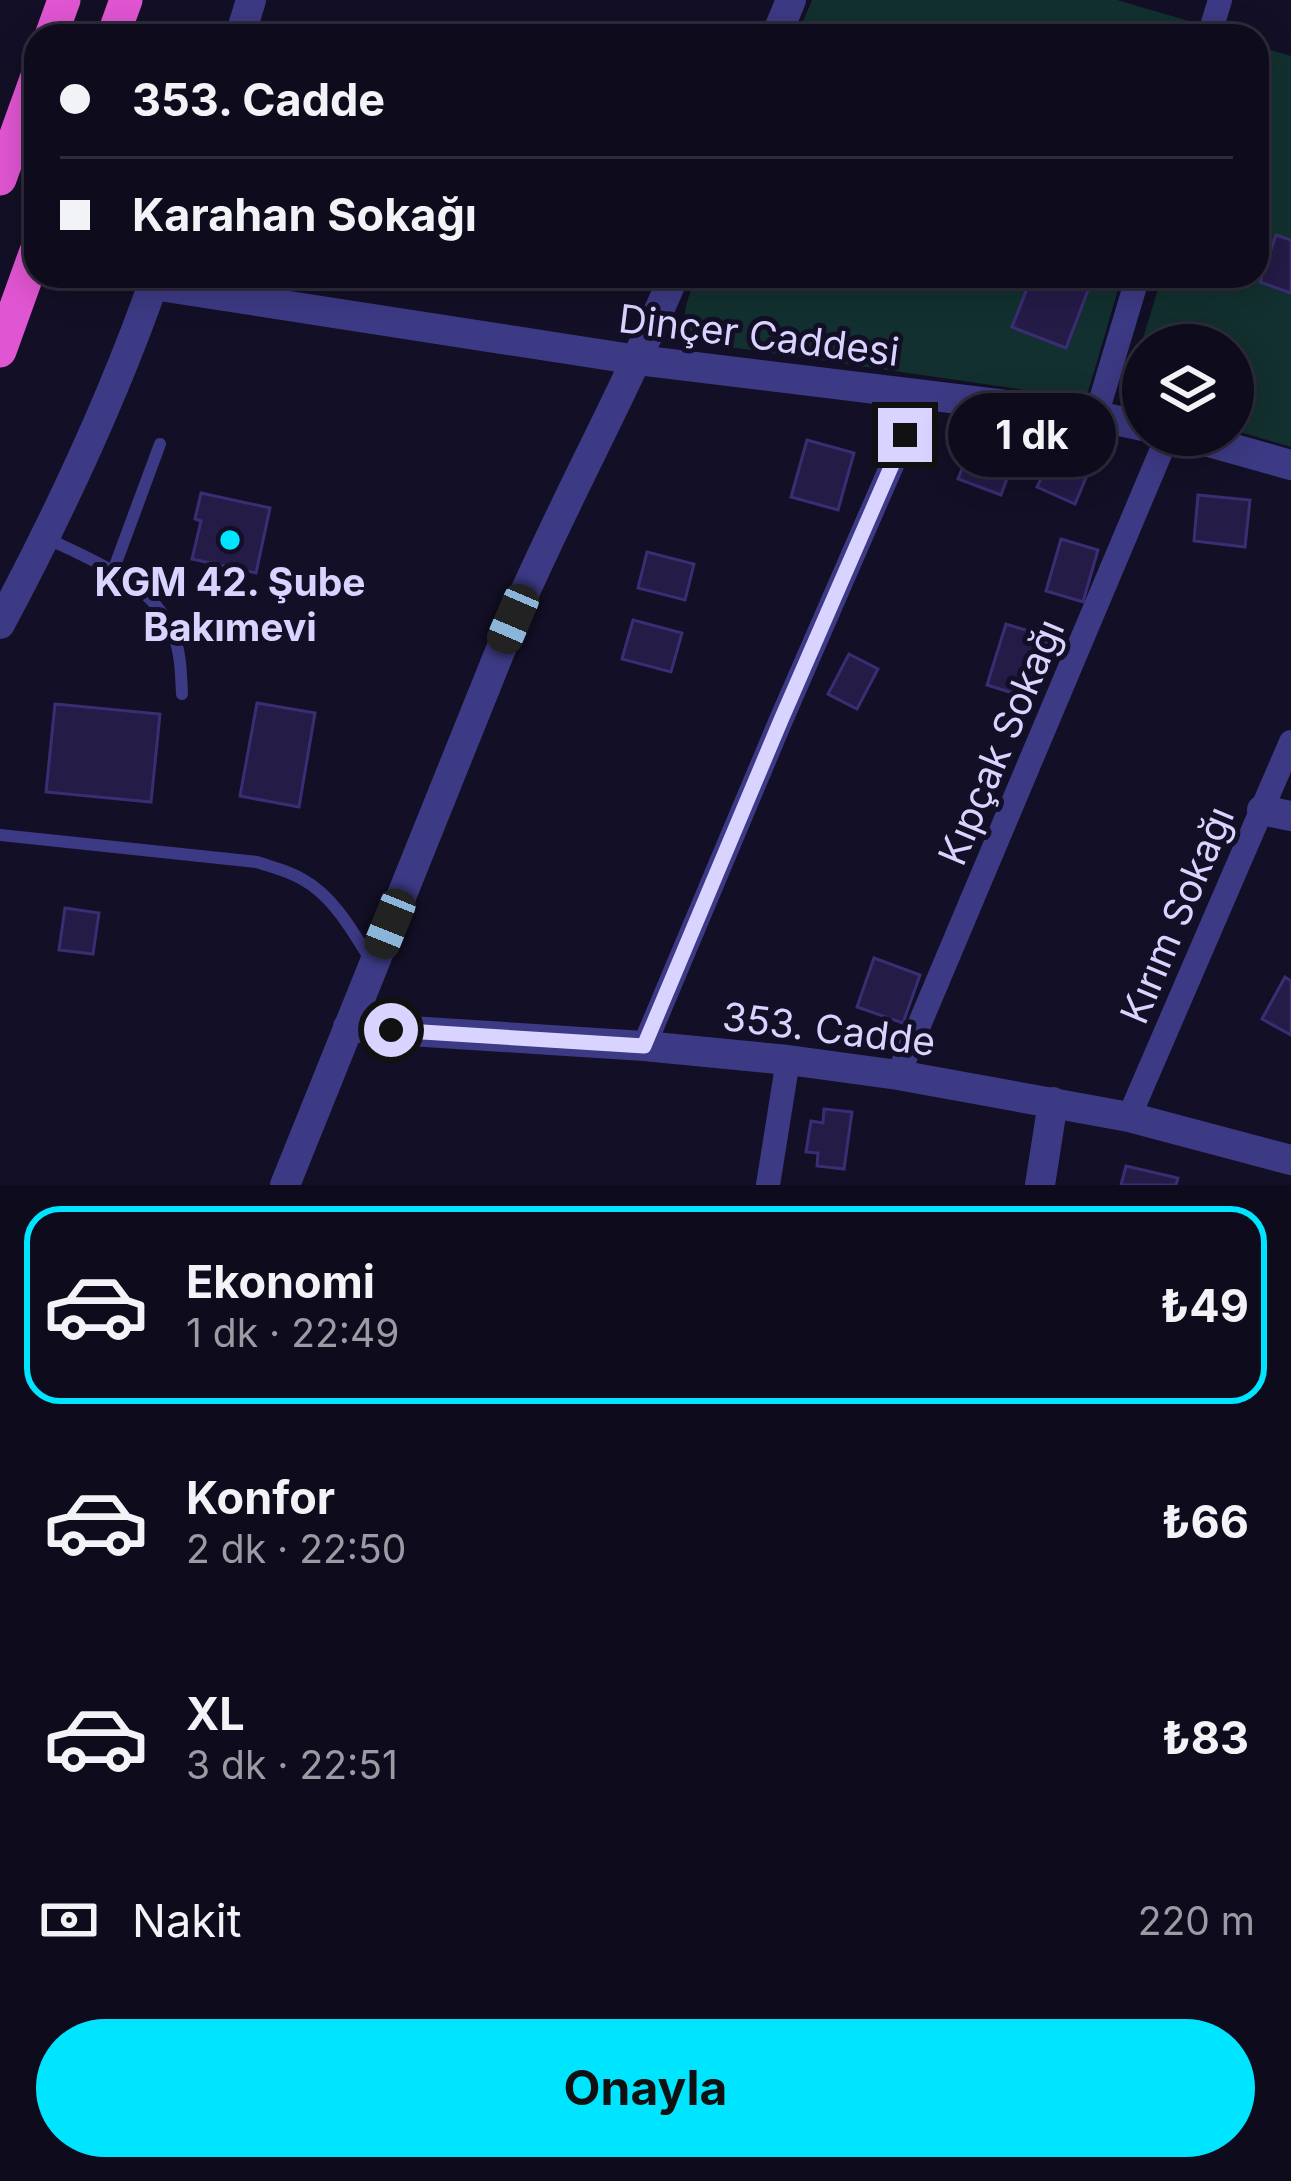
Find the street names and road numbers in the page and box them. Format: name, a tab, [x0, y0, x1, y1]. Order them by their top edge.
street label: Dinçer Caddesi	[616, 294, 902, 375]
street label: Kıpçak Sokağı	[928, 612, 1073, 872]
street label: Kırım Sokağı	[1110, 799, 1243, 1030]
street label: 353. Cadde	[720, 992, 938, 1065]

